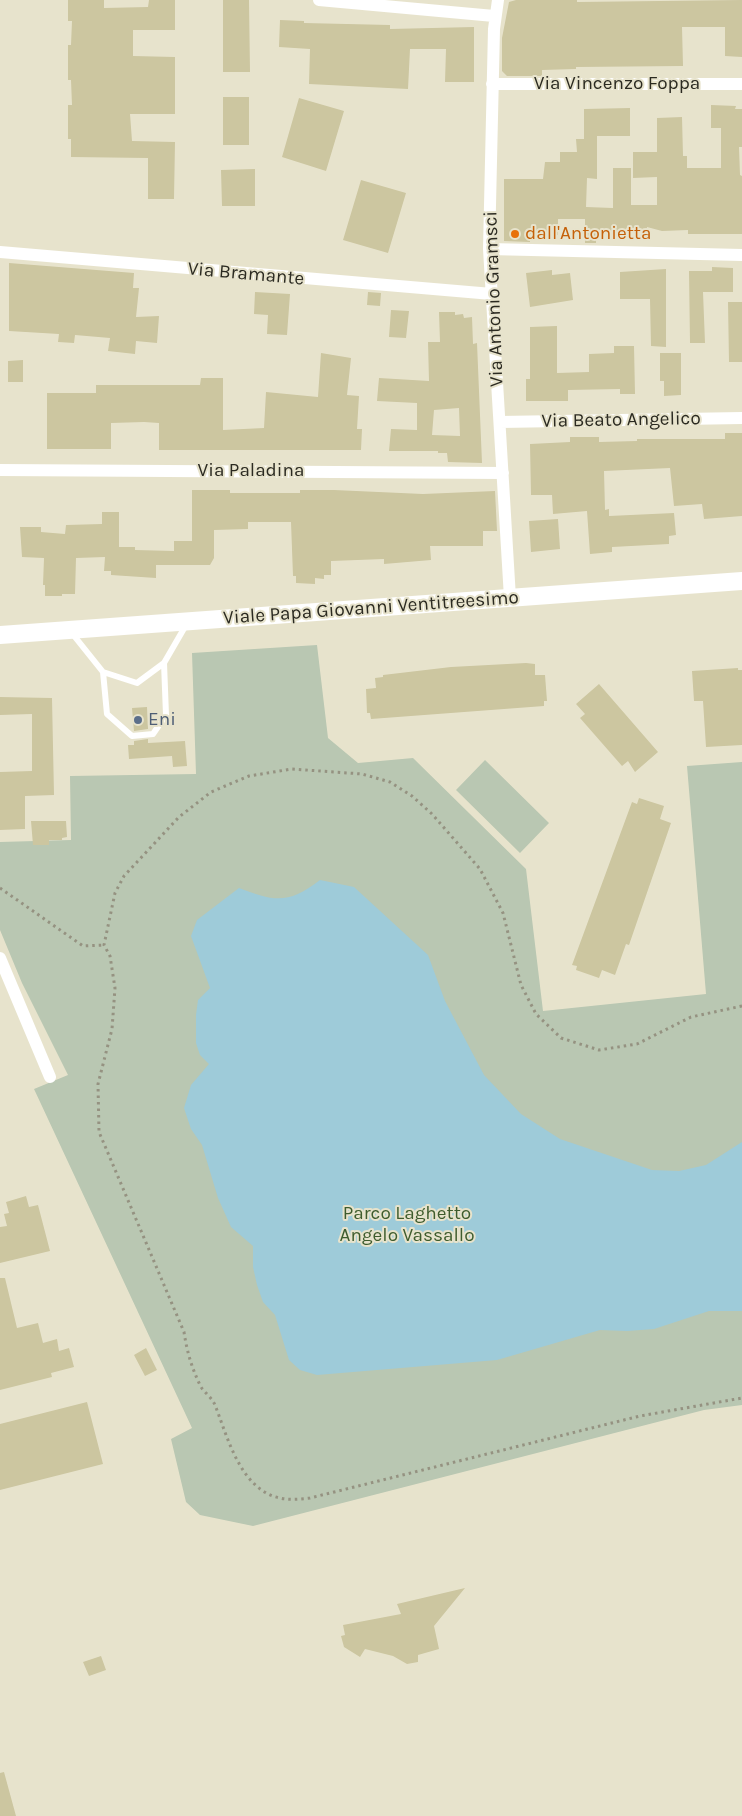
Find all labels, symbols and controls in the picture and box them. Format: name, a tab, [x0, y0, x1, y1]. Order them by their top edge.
street label: Via Vincenzo Foppa	[534, 73, 700, 95]
street label: Via Antonio Gramsci	[480, 211, 508, 387]
place label: dall'Antonietta	[525, 223, 651, 245]
marker: dall'Antonietta	[509, 228, 521, 240]
street label: Via Bramante	[187, 258, 305, 290]
street label: Via Beato Angelico	[541, 407, 701, 433]
street label: Via Paladina	[198, 460, 304, 482]
street label: Viale Papa Giovanni Ventitreesimo	[222, 586, 520, 630]
place label: Eni	[148, 709, 176, 731]
marker: Eni	[132, 714, 144, 726]
park label: Parco Laghetto Angelo Vassallo	[339, 1203, 475, 1247]

